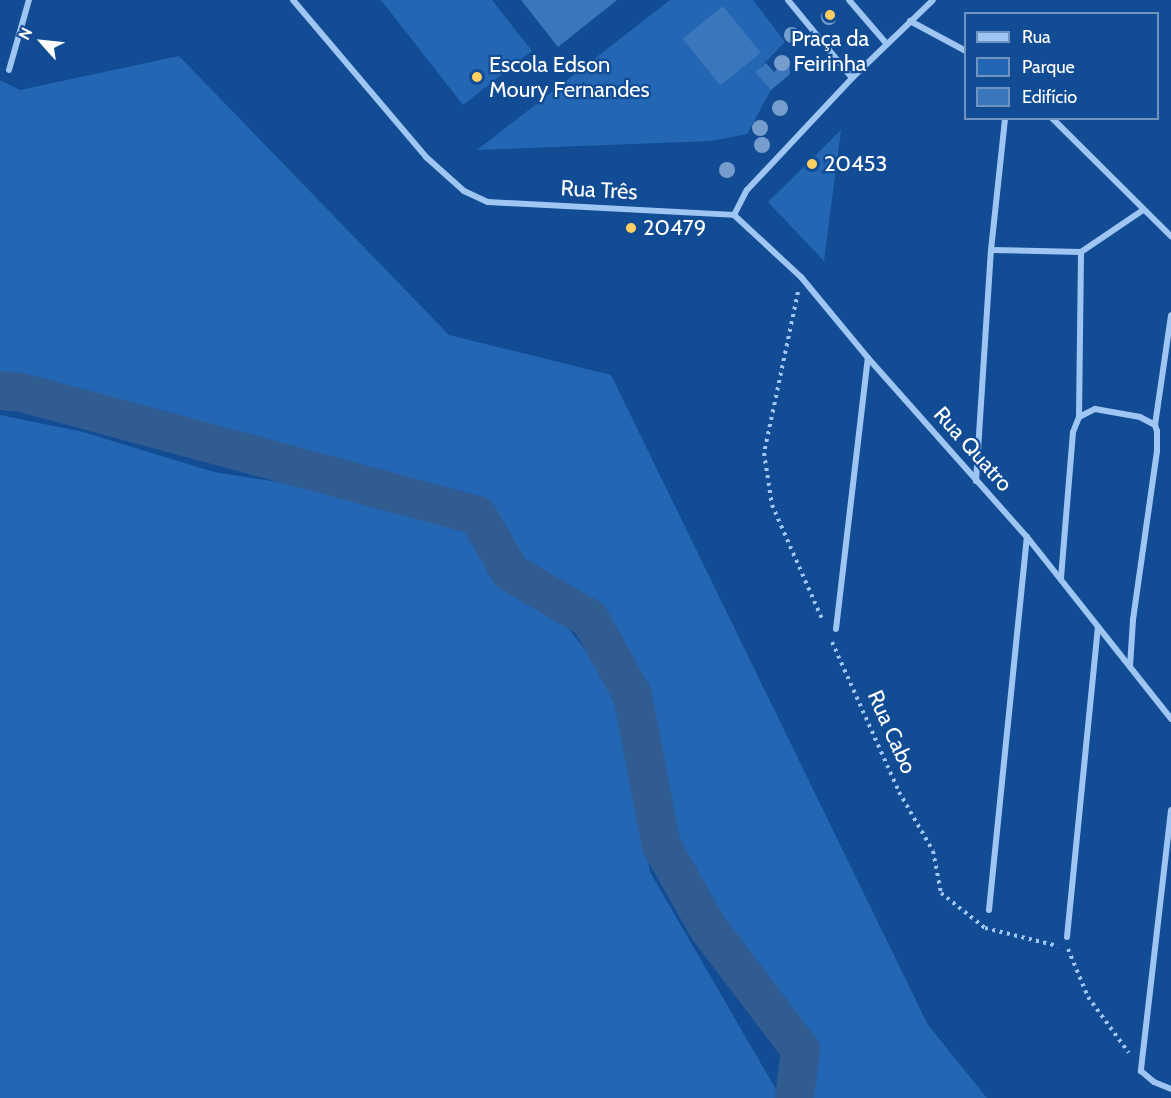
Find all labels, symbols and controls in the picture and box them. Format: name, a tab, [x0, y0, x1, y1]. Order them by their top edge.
marker: Praça da Feirinha	[823, 8, 837, 22]
north arrow	[12, 12, 72, 72]
legend	[964, 12, 1159, 120]
text: N	[14, 24, 37, 43]
place label: Praça da Feirinha	[791, 25, 869, 76]
text: Rua	[1022, 26, 1051, 48]
place label: Escola Edson Moury Fernandes	[489, 51, 650, 102]
text: Parque	[1022, 56, 1075, 78]
marker: Escola Edson Moury Fernandes	[470, 70, 484, 84]
text: Edifício	[1022, 86, 1077, 108]
place label: 20453	[824, 151, 887, 177]
marker: 20453	[805, 157, 819, 171]
street label: Rua Três	[560, 175, 638, 205]
place label: 20479	[643, 215, 706, 241]
marker: 20479	[624, 221, 638, 235]
street label: Rua Quatro	[928, 401, 1018, 497]
street label: Rua Cabo	[862, 686, 922, 778]

